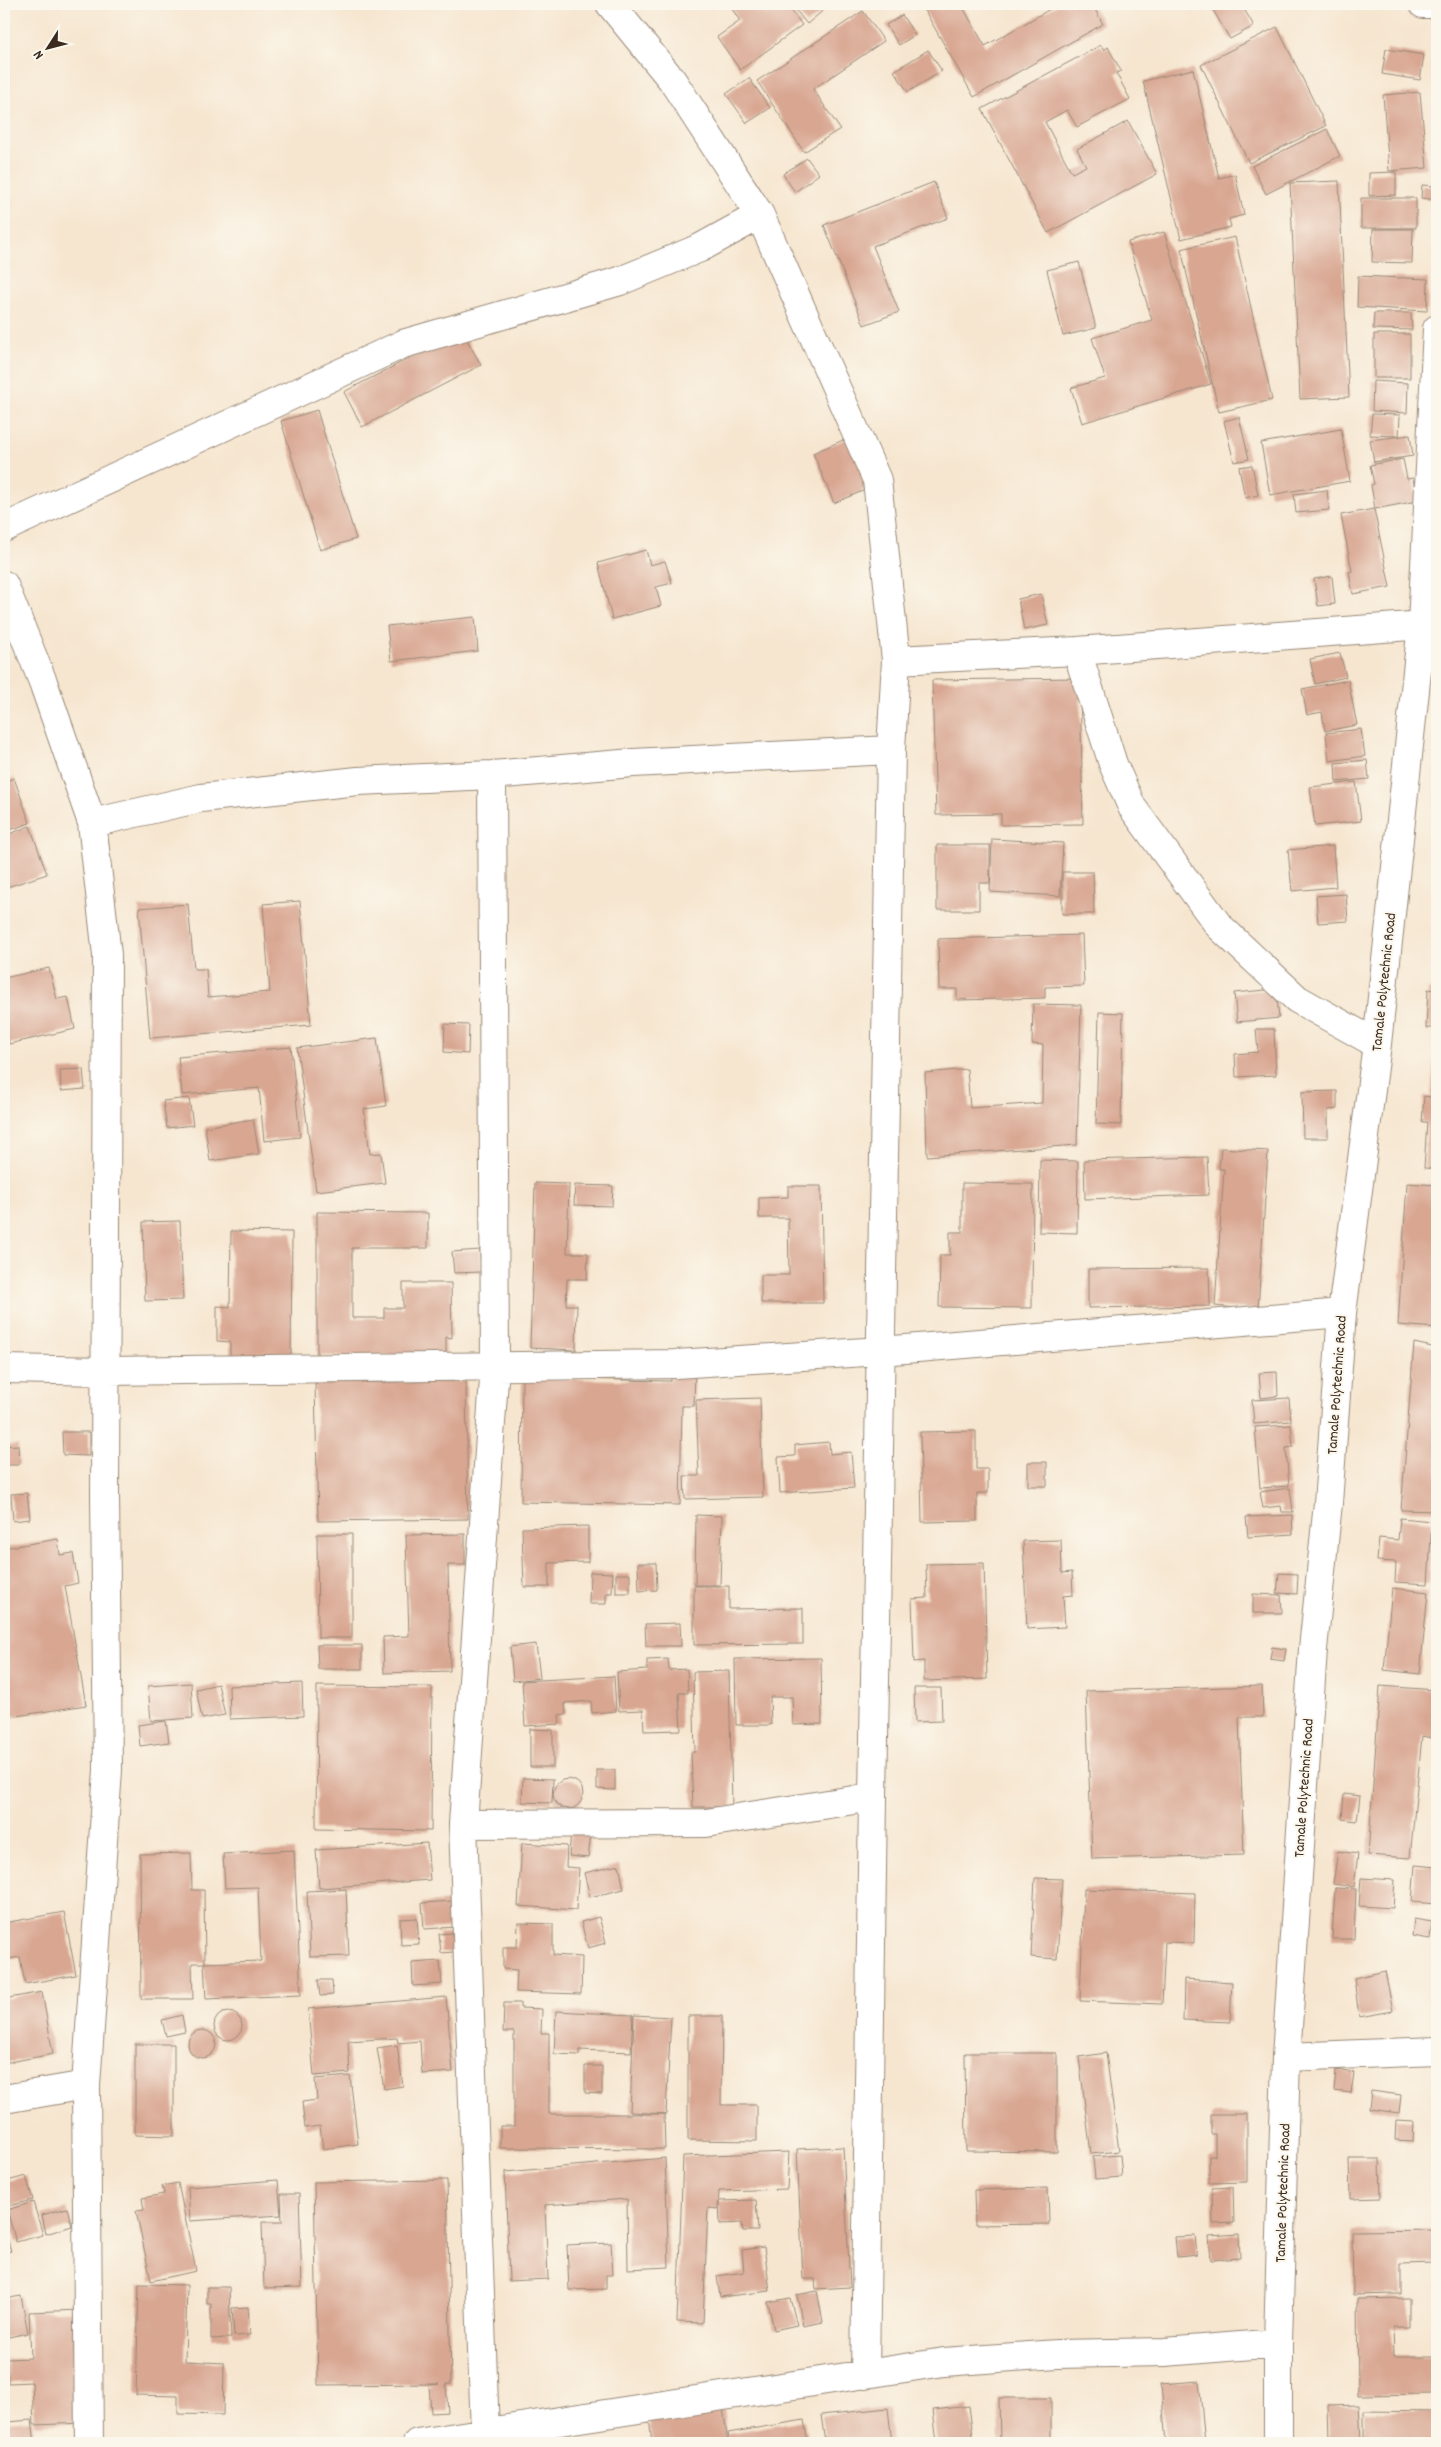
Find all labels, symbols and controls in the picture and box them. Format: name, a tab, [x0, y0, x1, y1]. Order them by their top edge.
north arrow	[22, 22, 72, 72]
text: N	[29, 46, 49, 63]
street label: Tamale Polytechnic Road	[1367, 912, 1403, 1053]
street label: Tamale Polytechnic Road	[1322, 1315, 1354, 1455]
street label: Tamale Polytechnic Road	[1289, 1718, 1321, 1858]
street label: Tamale Polytechnic Road	[1271, 2123, 1297, 2263]

